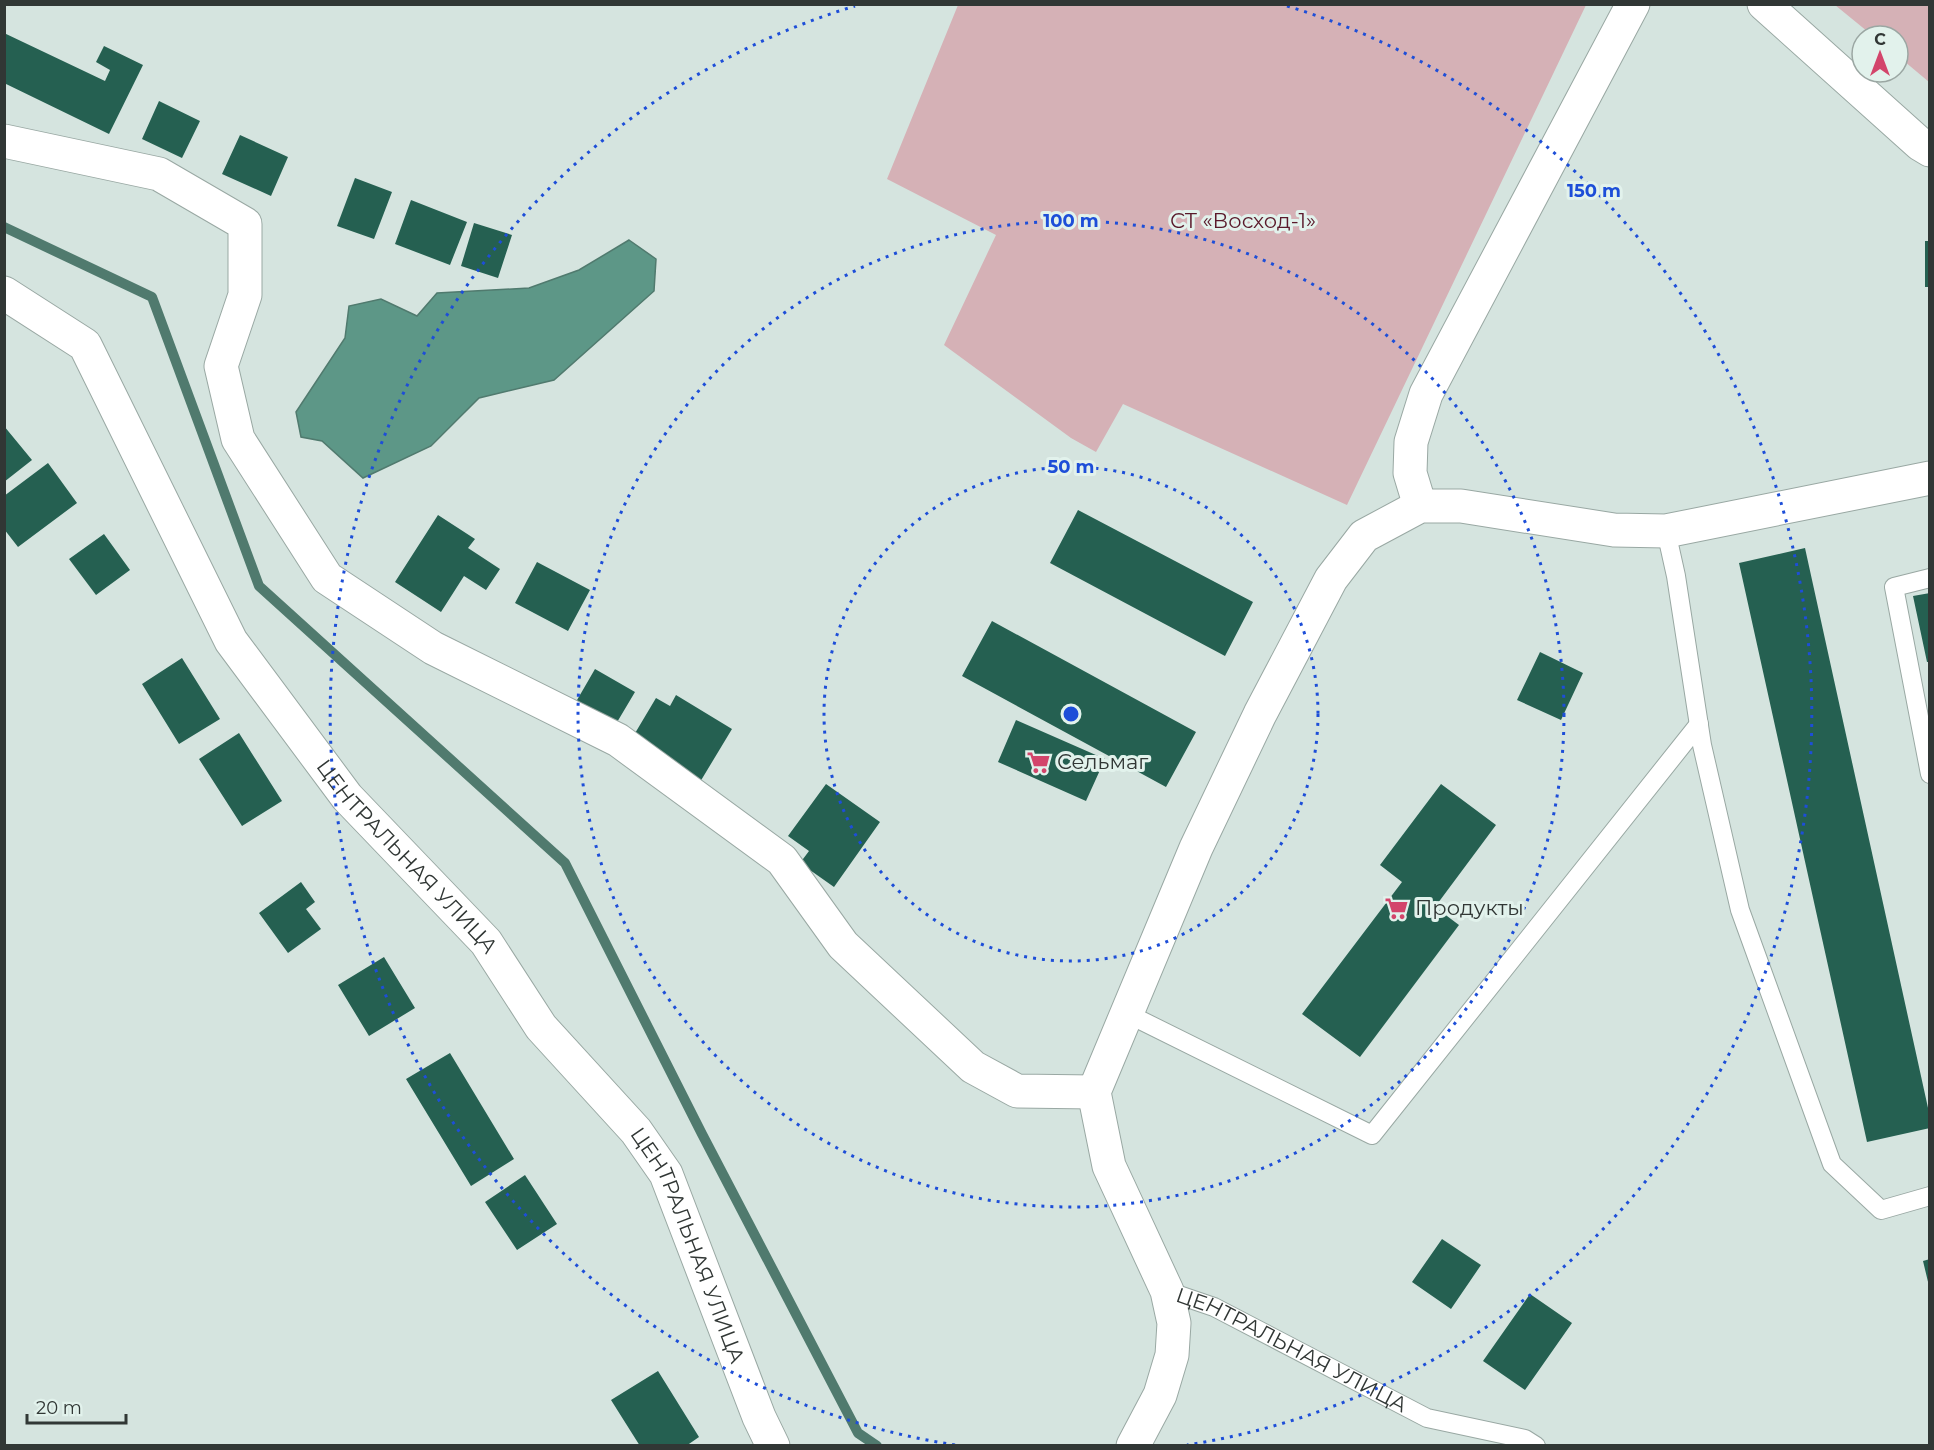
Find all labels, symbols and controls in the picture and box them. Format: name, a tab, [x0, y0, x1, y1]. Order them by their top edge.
north arrow	[1850, 24, 1910, 84]
text: С	[1874, 30, 1886, 49]
text: 150 m	[1567, 180, 1621, 202]
park label: СТ «Восход-1»	[1170, 208, 1316, 233]
text: 100 m	[1043, 210, 1099, 232]
text: 50 m	[1048, 456, 1094, 478]
centre of rings	[1061, 704, 1081, 724]
supermarket icon: Сельмаг	[1026, 749, 1052, 775]
place label: Сельмаг	[1057, 749, 1148, 774]
street label: ЦЕНТРАЛЬНАЯ УЛИЦА	[311, 754, 503, 958]
supermarket icon: Продукты	[1384, 895, 1410, 921]
place label: Продукты	[1415, 895, 1524, 920]
street label: ЦЕНТРАЛЬНАЯ УЛИЦА	[625, 1122, 750, 1367]
street label: ЦЕНТРАЛЬНАЯ УЛИЦА	[1173, 1282, 1412, 1418]
scale bar	[27, 1387, 126, 1425]
text: 20 m	[36, 1397, 82, 1419]

